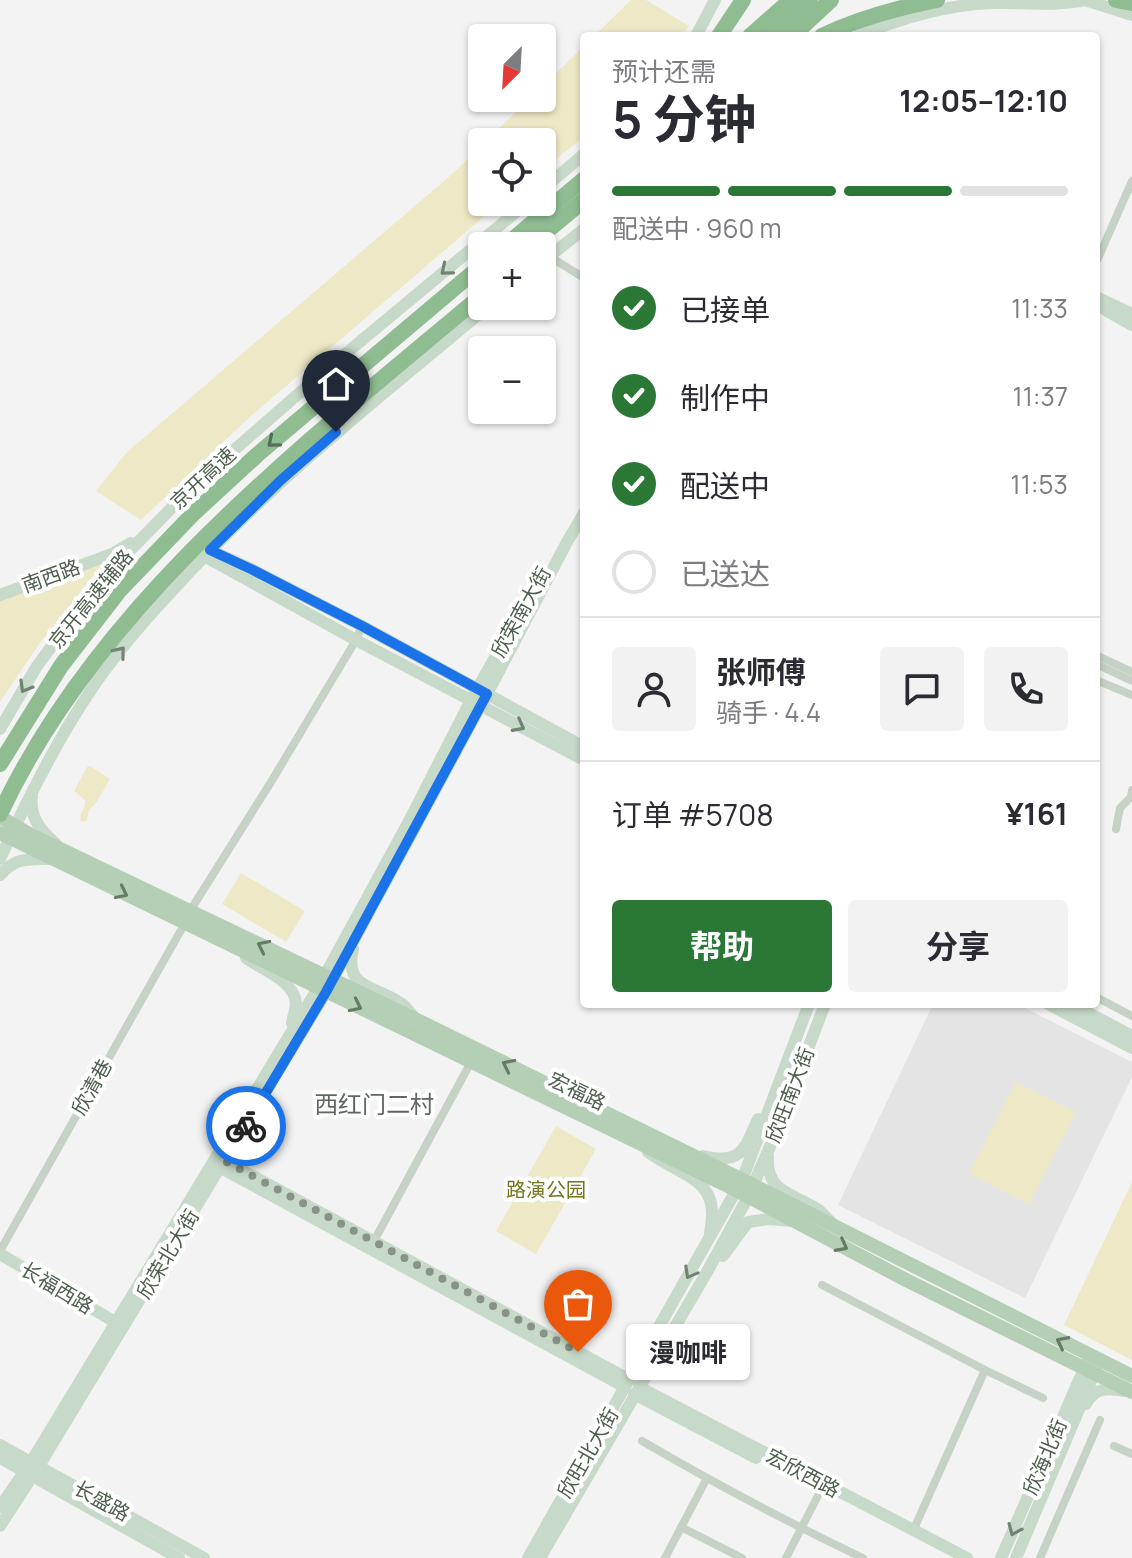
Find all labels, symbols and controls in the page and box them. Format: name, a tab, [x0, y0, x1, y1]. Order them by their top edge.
north arrow	[468, 24, 556, 112]
map controls	[468, 24, 556, 424]
text: 预计还需	[612, 53, 716, 89]
text: 12:05–12:10	[899, 80, 1068, 121]
text: 5 分钟	[612, 83, 757, 154]
button: locate	[468, 128, 556, 216]
text: 配送中 · 960 m	[612, 210, 782, 246]
button: +	[468, 232, 556, 320]
one-way arrow	[441, 260, 455, 275]
icon: check	[612, 286, 656, 330]
text: 已接单	[680, 289, 770, 330]
text: 11:33	[1011, 290, 1068, 326]
button: −	[468, 336, 556, 424]
pin	[302, 350, 370, 432]
icon: home	[314, 362, 358, 406]
icon: check	[612, 374, 656, 418]
text: 制作中	[680, 377, 770, 418]
text: 11:37	[1013, 378, 1068, 414]
one-way arrow	[267, 432, 282, 447]
street label: 京开高速	[164, 440, 241, 515]
icon: check	[612, 462, 656, 506]
text: 配送中	[680, 465, 770, 506]
text: 11:53	[1011, 466, 1068, 502]
street label: 京开高速辅路	[42, 544, 139, 654]
street label: 南西路	[18, 553, 84, 598]
text: 已送达	[680, 553, 770, 594]
street label: 欣荣南大街	[485, 561, 557, 662]
one-way arrow	[110, 646, 124, 661]
button: person	[612, 647, 696, 731]
button: chat	[880, 647, 964, 731]
button: phone	[984, 647, 1068, 731]
text: 张师傅	[716, 651, 806, 692]
one-way arrow	[19, 678, 35, 693]
text: 骑手 · 4.4	[716, 694, 821, 730]
one-way arrow	[511, 716, 525, 731]
text: ¥161	[1005, 793, 1068, 834]
text: 订单 #5708	[612, 794, 774, 835]
one-way arrow	[114, 883, 128, 899]
button: 帮助	[612, 900, 832, 992]
button: 分享	[848, 900, 1068, 992]
one-way arrow	[256, 940, 271, 956]
one-way arrow	[347, 997, 362, 1012]
street label: 欣旺南大街	[759, 1043, 820, 1146]
street label: 欣清巷	[65, 1054, 118, 1120]
one-way arrow	[502, 1059, 517, 1075]
street label: 宏福路	[544, 1065, 610, 1116]
courier	[206, 1086, 286, 1166]
district label: 西红门二村	[314, 1087, 434, 1120]
icon: bike	[224, 1104, 268, 1148]
park label: 路演公园	[506, 1176, 586, 1203]
street label: 欣荣北大街	[130, 1204, 205, 1304]
one-way arrow	[833, 1237, 848, 1252]
street label: 长福西路	[16, 1255, 98, 1320]
one-way arrow	[684, 1264, 700, 1278]
pin	[544, 1270, 612, 1352]
icon: bag	[556, 1282, 600, 1326]
callout: 漫咖啡	[626, 1324, 750, 1380]
text: 漫咖啡	[649, 1334, 727, 1370]
one-way arrow	[1056, 1336, 1071, 1351]
street label: 欣旺北大街	[551, 1403, 624, 1503]
street label: 欣海北街	[1016, 1415, 1073, 1499]
street label: 宏欣西路	[762, 1442, 845, 1503]
street label: 长盛路	[69, 1474, 135, 1527]
one-way arrow	[1007, 1521, 1023, 1536]

